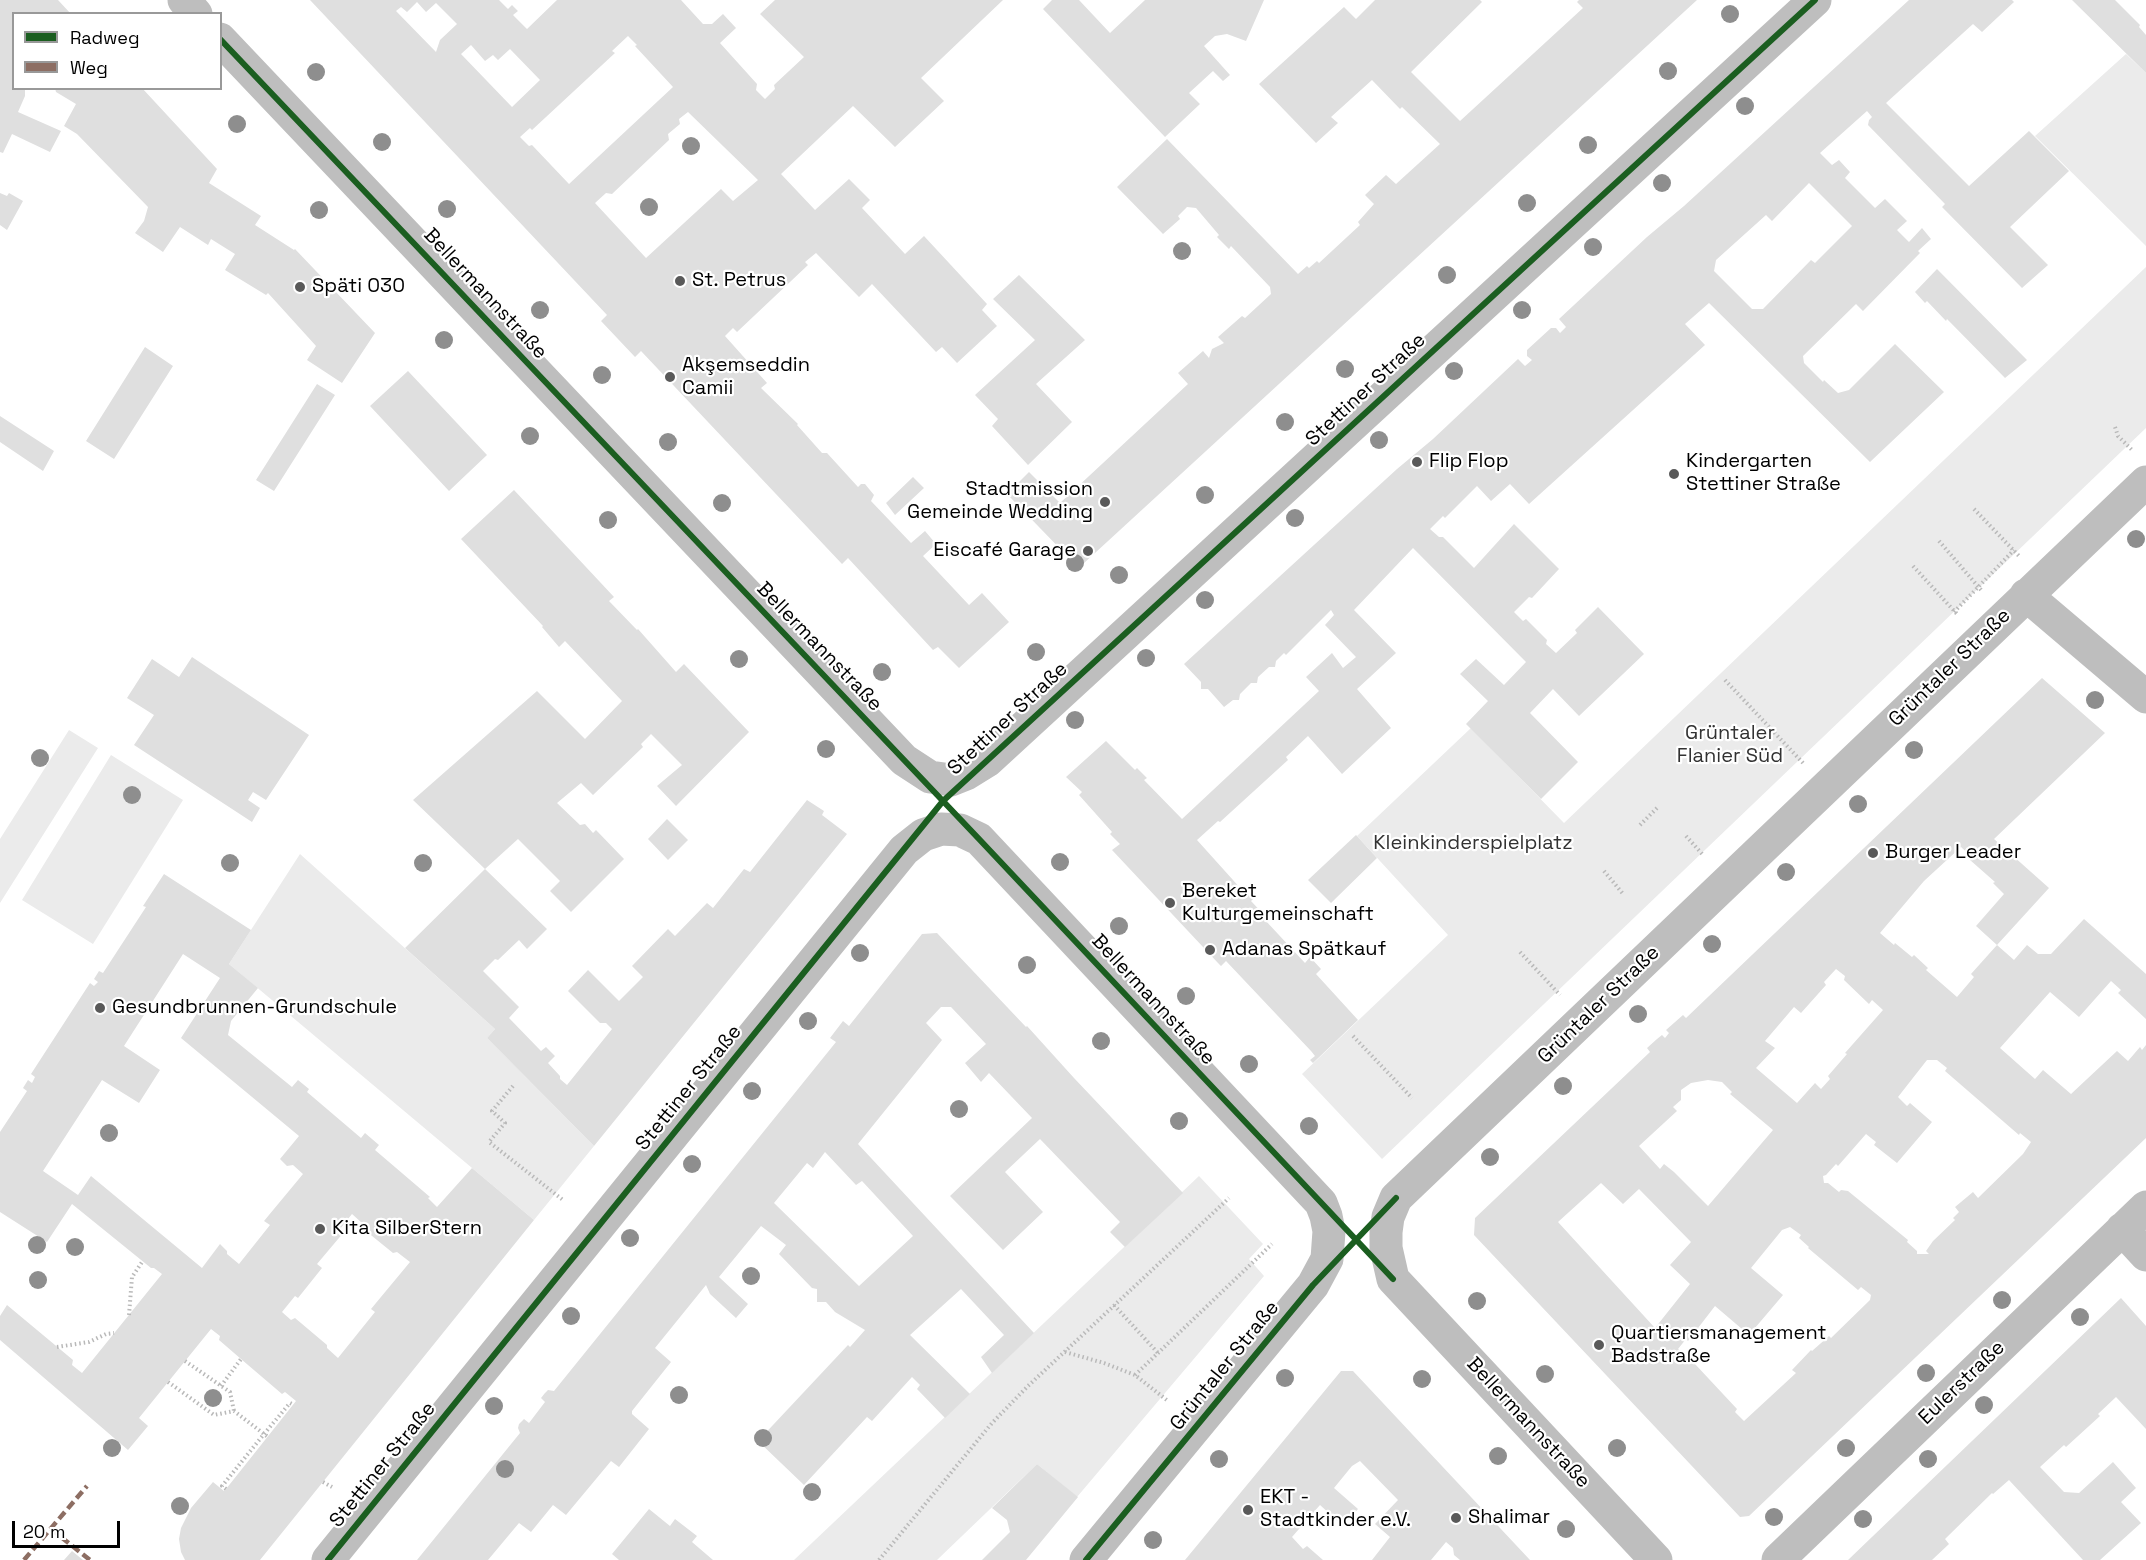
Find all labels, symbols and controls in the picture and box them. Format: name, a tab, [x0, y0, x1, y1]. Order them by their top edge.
legend	[12, 12, 222, 90]
text: Radweg	[70, 26, 140, 49]
text: Weg	[70, 56, 108, 79]
street label: Bellermannstraße	[418, 224, 552, 364]
place label: St. Petrus	[692, 269, 786, 293]
marker: St. Petrus	[673, 274, 687, 288]
place label: Späti 030	[312, 275, 405, 299]
marker: Späti 030	[293, 280, 307, 294]
street label: Stettiner Straße	[1301, 328, 1431, 452]
place label: Akşemseddin Camii	[682, 354, 810, 401]
marker: Akşemseddin Camii	[663, 370, 677, 384]
place label: Flip Flop	[1429, 450, 1509, 474]
place label: Kindergarten Stettiner Straße	[1686, 450, 1841, 497]
marker: Flip Flop	[1410, 455, 1424, 469]
marker: Kindergarten Stettiner Straße	[1667, 467, 1681, 481]
place label: Stadtmission Gemeinde Wedding	[907, 478, 1093, 525]
marker: Stadtmission Gemeinde Wedding	[1098, 495, 1112, 509]
place label: Eiscafé Garage	[933, 539, 1076, 563]
marker: Eiscafé Garage	[1081, 544, 1095, 558]
street label: Bellermannstraße	[751, 577, 887, 717]
street label: Grüntaler Straße	[1884, 604, 2016, 732]
street label: Stettiner Straße	[943, 657, 1073, 781]
park label: Grüntaler Flanier Süd	[1677, 722, 1783, 769]
park label: Kleinkinderspielplatz	[1373, 832, 1573, 856]
place label: Burger Leader	[1885, 841, 2021, 865]
marker: Burger Leader	[1866, 846, 1880, 860]
place label: Bereket Kulturgemeinschaft	[1182, 880, 1374, 927]
marker: Bereket Kulturgemeinschaft	[1163, 896, 1177, 910]
street label: Bellermannstraße	[1086, 930, 1220, 1070]
place label: Adanas Spätkauf	[1222, 938, 1386, 962]
street label: Grüntaler Straße	[1533, 941, 1665, 1069]
marker: Adanas Spätkauf	[1203, 943, 1217, 957]
place label: Gesundbrunnen-Grundschule	[112, 996, 397, 1020]
marker: Gesundbrunnen-Grundschule	[93, 1001, 107, 1015]
street label: Stettiner Straße	[631, 1020, 747, 1156]
place label: Kita SilberStern	[332, 1217, 482, 1241]
marker: Kita SilberStern	[313, 1222, 327, 1236]
street label: Grüntaler Straße	[1165, 1296, 1285, 1436]
place label: Quartiersmanagement Badstraße	[1611, 1322, 1827, 1369]
street label: Eulerstraße	[1914, 1336, 2010, 1430]
marker: Quartiersmanagement Badstraße	[1592, 1338, 1606, 1352]
street label: Bellermannstraße	[1461, 1353, 1595, 1493]
street label: Stettiner Straße	[325, 1397, 441, 1533]
place label: EKT - Stadtkinder e.V.	[1260, 1486, 1411, 1533]
marker: EKT - Stadtkinder e.V.	[1241, 1503, 1255, 1517]
place label: Shalimar	[1468, 1506, 1550, 1530]
scale bar	[15, 1509, 123, 1547]
marker: Shalimar	[1449, 1511, 1463, 1525]
text: 20 m	[23, 1520, 66, 1543]

